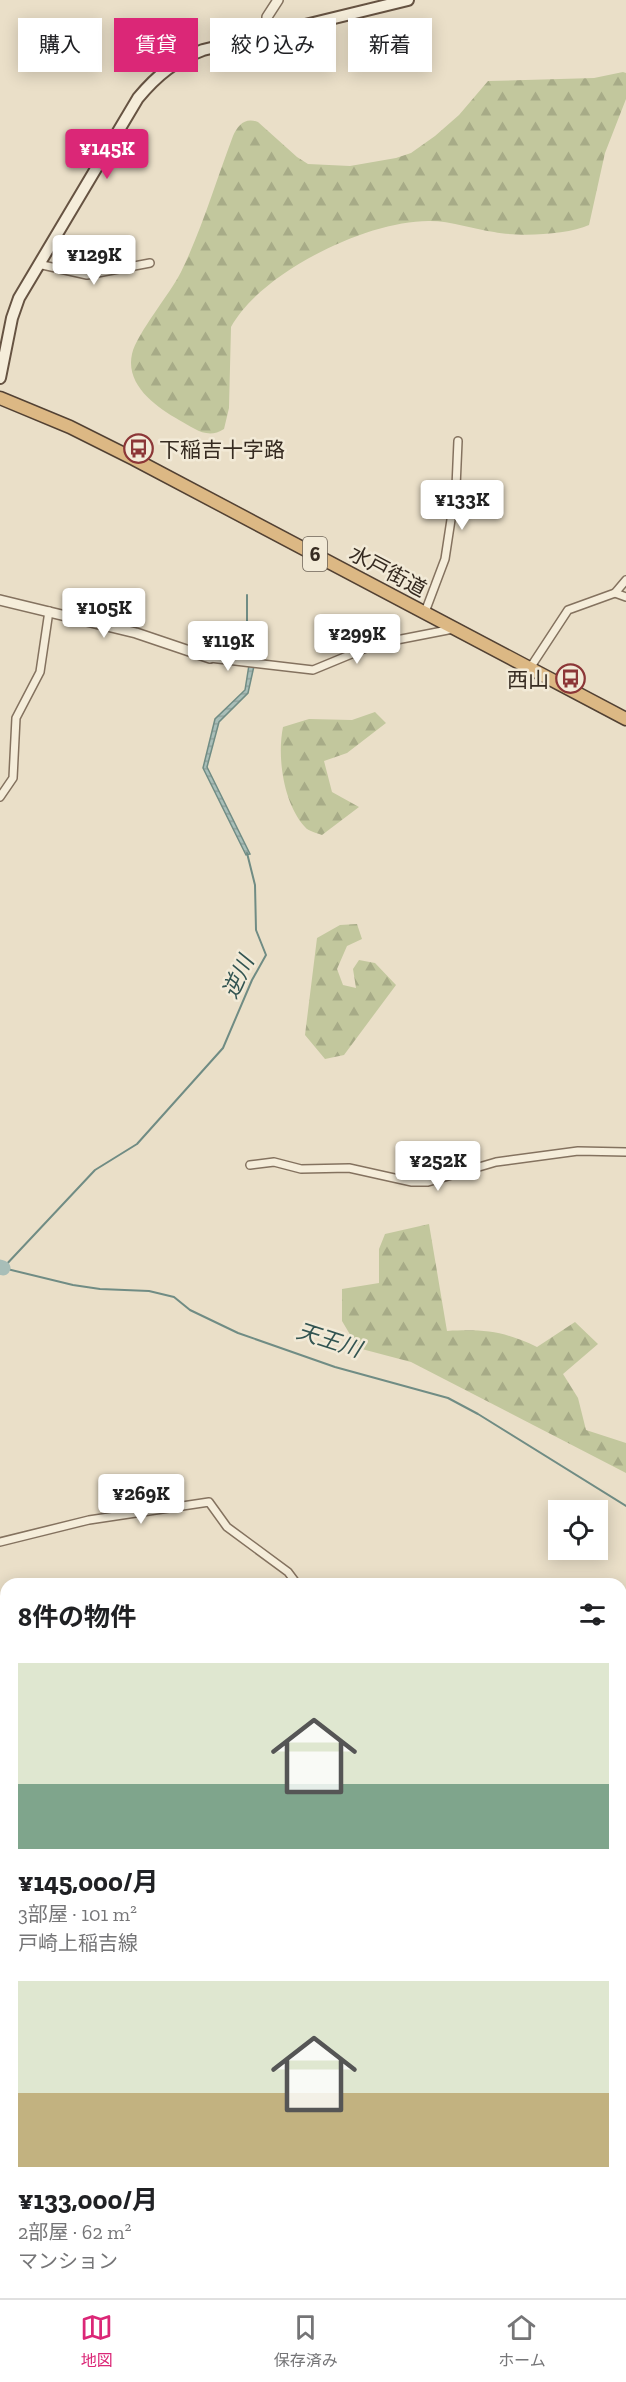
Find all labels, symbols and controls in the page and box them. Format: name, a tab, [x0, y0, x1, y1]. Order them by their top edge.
chip: 購入	[18, 18, 102, 72]
chip: 賃貸	[114, 18, 198, 72]
chip: 絞り込み	[210, 18, 336, 72]
chip: 新着	[348, 18, 432, 72]
pin: ¥145K	[65, 129, 149, 180]
text: ¥145K	[79, 136, 135, 160]
pin: ¥129K	[52, 235, 136, 286]
text: ¥129K	[67, 242, 121, 266]
bus stop icon: 下稲吉十字路	[122, 433, 154, 465]
place label: 下稲吉十字路	[159, 437, 285, 462]
pin: ¥133K	[420, 480, 504, 531]
text: ¥133K	[435, 487, 489, 511]
road number: 6	[303, 537, 327, 571]
street label: 水戸街道	[345, 540, 431, 602]
pin: ¥105K	[62, 588, 146, 639]
text: ¥105K	[76, 595, 132, 619]
pin: ¥299K	[315, 614, 399, 665]
pin: ¥119K	[186, 621, 270, 672]
text: ¥299K	[328, 621, 386, 645]
text: ¥119K	[202, 628, 254, 652]
bus stop icon: 西山	[554, 663, 586, 695]
place label: 西山	[507, 667, 549, 692]
water label: 逆川	[216, 950, 260, 1003]
pin: ¥252K	[396, 1141, 480, 1192]
text: ¥252K	[409, 1148, 467, 1172]
water label: 天王川	[293, 1317, 366, 1364]
pin: ¥269K	[99, 1474, 183, 1525]
text: ¥269K	[112, 1481, 170, 1505]
map controls	[548, 1500, 608, 1560]
button: locate	[548, 1500, 608, 1560]
icon: filters	[576, 1598, 609, 1631]
text: 8件の物件	[18, 1601, 136, 1633]
icon: home	[260, 1702, 368, 1810]
text: ¥145,000/月	[18, 1866, 159, 1898]
text: 3部屋 · 101 m²	[18, 1902, 137, 1926]
text: 戸崎上稲吉線	[18, 1931, 138, 1955]
icon: home	[260, 2020, 368, 2128]
text: ¥133,000/月	[18, 2184, 158, 2216]
text: 2部屋 · 62 m²	[18, 2220, 131, 2244]
text: マンション	[18, 2249, 118, 2273]
tab: 地図	[80, 2311, 113, 2371]
tab: 保存済み	[274, 2311, 338, 2371]
tab: ホーム	[498, 2311, 546, 2371]

